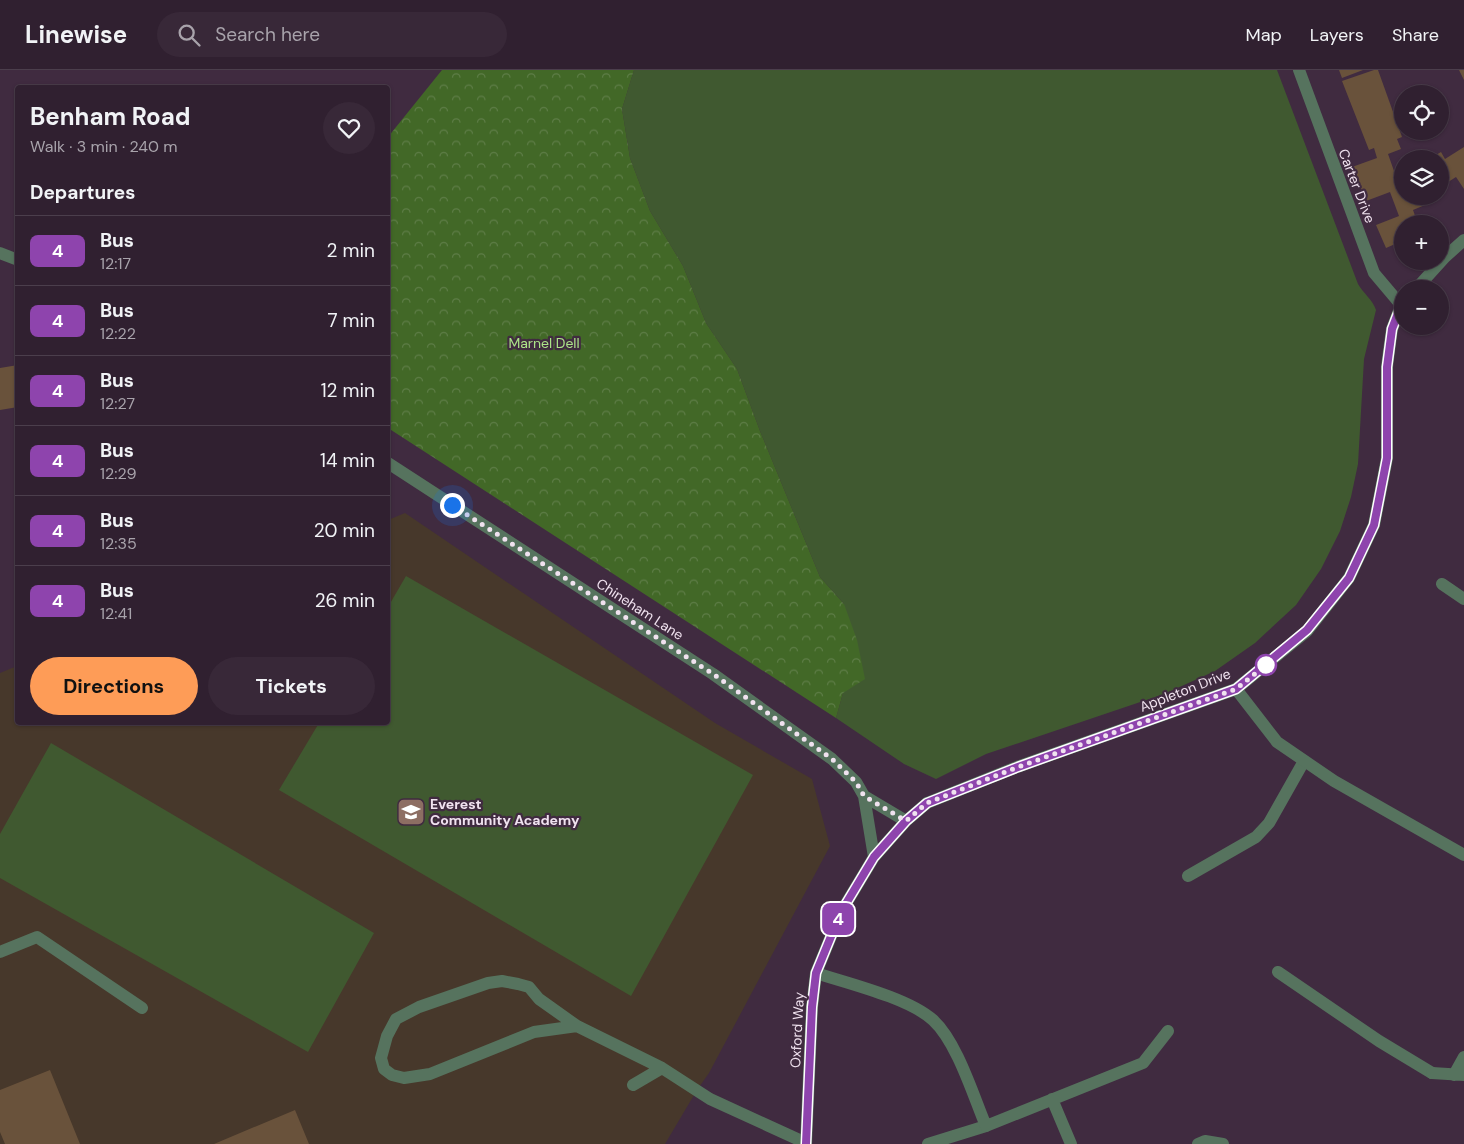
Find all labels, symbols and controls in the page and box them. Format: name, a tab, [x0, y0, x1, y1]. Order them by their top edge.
search box	[157, 12, 507, 57]
text: Linewise	[25, 19, 127, 50]
icon: search	[175, 21, 203, 49]
text: Search here	[215, 22, 320, 47]
text: Map	[1246, 23, 1282, 47]
text: Layers	[1310, 23, 1364, 47]
text: Share	[1392, 23, 1439, 47]
map controls	[1394, 85, 1449, 335]
button: locate	[1394, 85, 1449, 140]
text: Benham Road	[30, 101, 191, 132]
button: heart	[323, 102, 375, 154]
text: Walk · 3 min · 240 m	[30, 136, 178, 157]
street label: Carter Drive	[1335, 146, 1379, 226]
button: layers	[1394, 150, 1449, 205]
text: Departures	[30, 180, 135, 205]
button: +	[1394, 215, 1449, 270]
text: Bus	[100, 228, 134, 253]
text: 2 min	[327, 238, 375, 263]
text: 4	[52, 239, 63, 263]
text: 12:17	[100, 253, 131, 274]
button: −	[1394, 280, 1449, 335]
text: Bus	[100, 298, 134, 323]
text: 7 min	[327, 308, 375, 333]
text: 4	[52, 309, 63, 333]
text: 12:22	[100, 323, 136, 344]
park label: Marnel Dell	[508, 334, 580, 352]
text: Bus	[100, 368, 134, 393]
text: 12 min	[321, 378, 375, 403]
text: 4	[52, 379, 63, 403]
text: 12:27	[100, 393, 135, 414]
text: Bus	[100, 438, 134, 463]
text: 14 min	[320, 448, 375, 473]
text: 4	[52, 449, 63, 473]
text: 12:29	[100, 463, 137, 484]
your location	[440, 493, 465, 518]
text: Bus	[100, 508, 134, 533]
text: 20 min	[314, 518, 375, 543]
text: 4	[52, 519, 63, 543]
text: 12:35	[100, 533, 137, 554]
street label: Chineham Lane	[593, 574, 687, 644]
text: Bus	[100, 578, 134, 603]
text: 26 min	[315, 588, 375, 613]
text: 4	[52, 589, 63, 613]
text: 12:41	[100, 603, 132, 624]
unlabelled marker	[1255, 654, 1277, 676]
button: Directions	[30, 657, 198, 715]
button: Tickets	[208, 657, 375, 715]
street label: Appleton Drive	[1137, 664, 1233, 716]
place label: Everest Community Academy	[430, 795, 580, 829]
school or university icon: Everest Community Academy	[396, 797, 426, 827]
line badge: 4	[822, 903, 854, 935]
text: 4	[832, 907, 844, 931]
street label: Oxford Way	[786, 991, 808, 1068]

